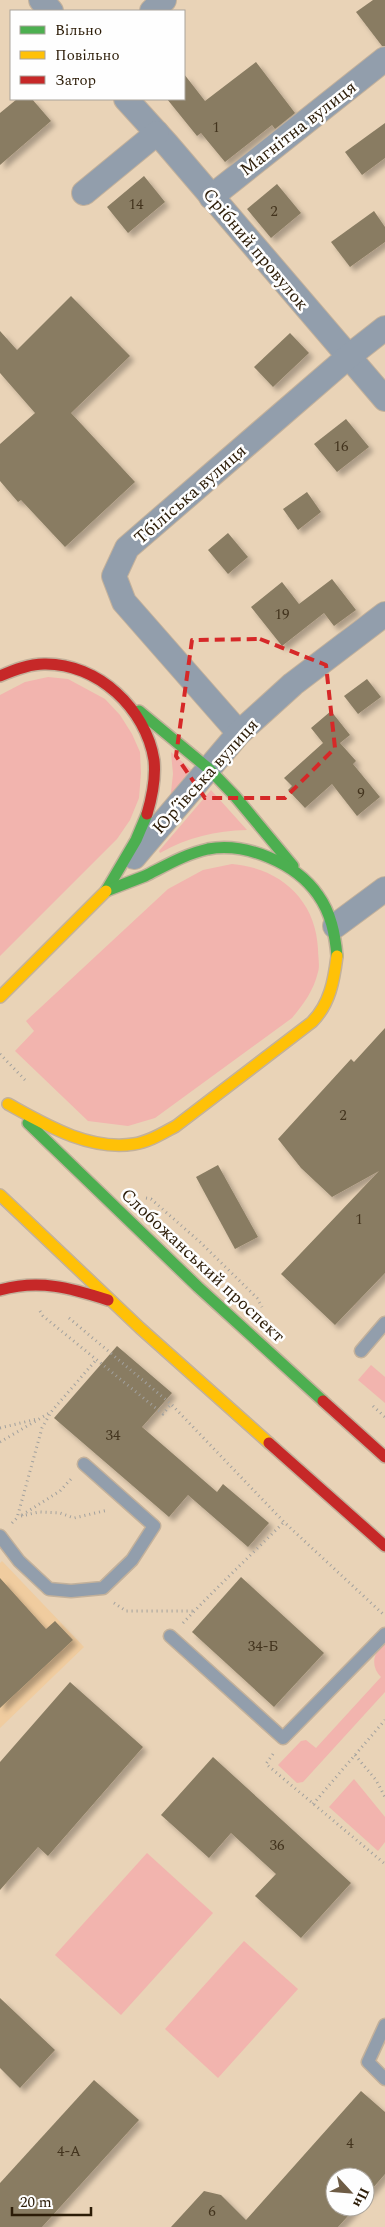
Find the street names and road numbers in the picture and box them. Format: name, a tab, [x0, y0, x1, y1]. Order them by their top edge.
street label: Магнітна вулиця	[234, 74, 363, 183]
street label: Срібний провулок	[196, 182, 315, 317]
street label: Тбіліська вулиця	[128, 438, 253, 551]
street label: Юрʼївська вулиця	[146, 712, 265, 840]
street label: Слобожанський проспект	[114, 1182, 291, 1349]

